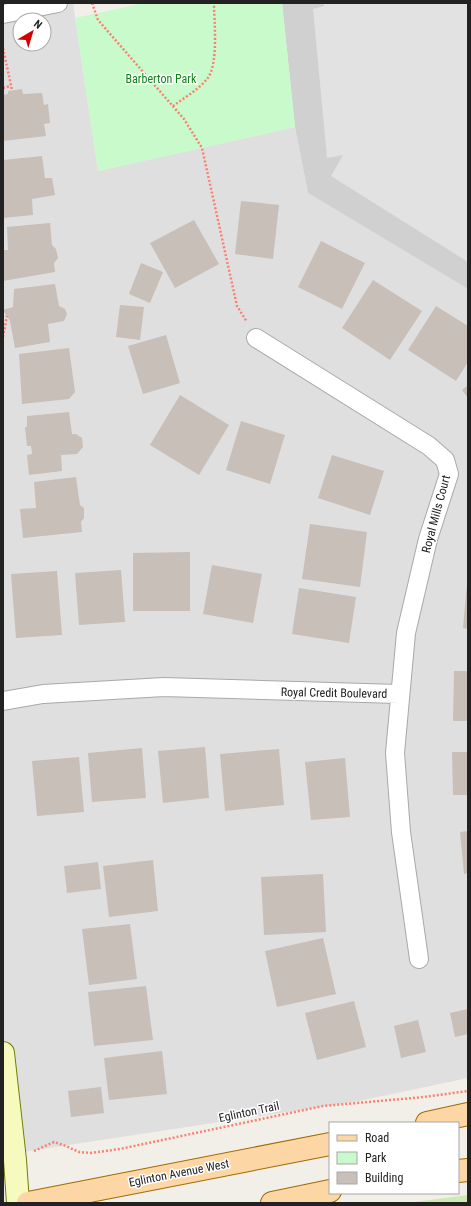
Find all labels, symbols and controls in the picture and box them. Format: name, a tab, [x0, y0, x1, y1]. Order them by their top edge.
north arrow	[12, 12, 52, 52]
text: N	[31, 17, 45, 32]
park label: Barberton Park	[126, 72, 197, 86]
street label: Royal Mills Court	[419, 473, 453, 555]
street label: Royal Credit Boulevard	[281, 685, 387, 701]
street label: Eglinton Trail	[218, 1099, 280, 1125]
legend	[329, 1122, 459, 1194]
text: Road	[365, 1131, 389, 1145]
text: Park	[365, 1151, 387, 1165]
street label: Eglinton Avenue West	[128, 1156, 231, 1190]
text: Building	[365, 1171, 403, 1185]

